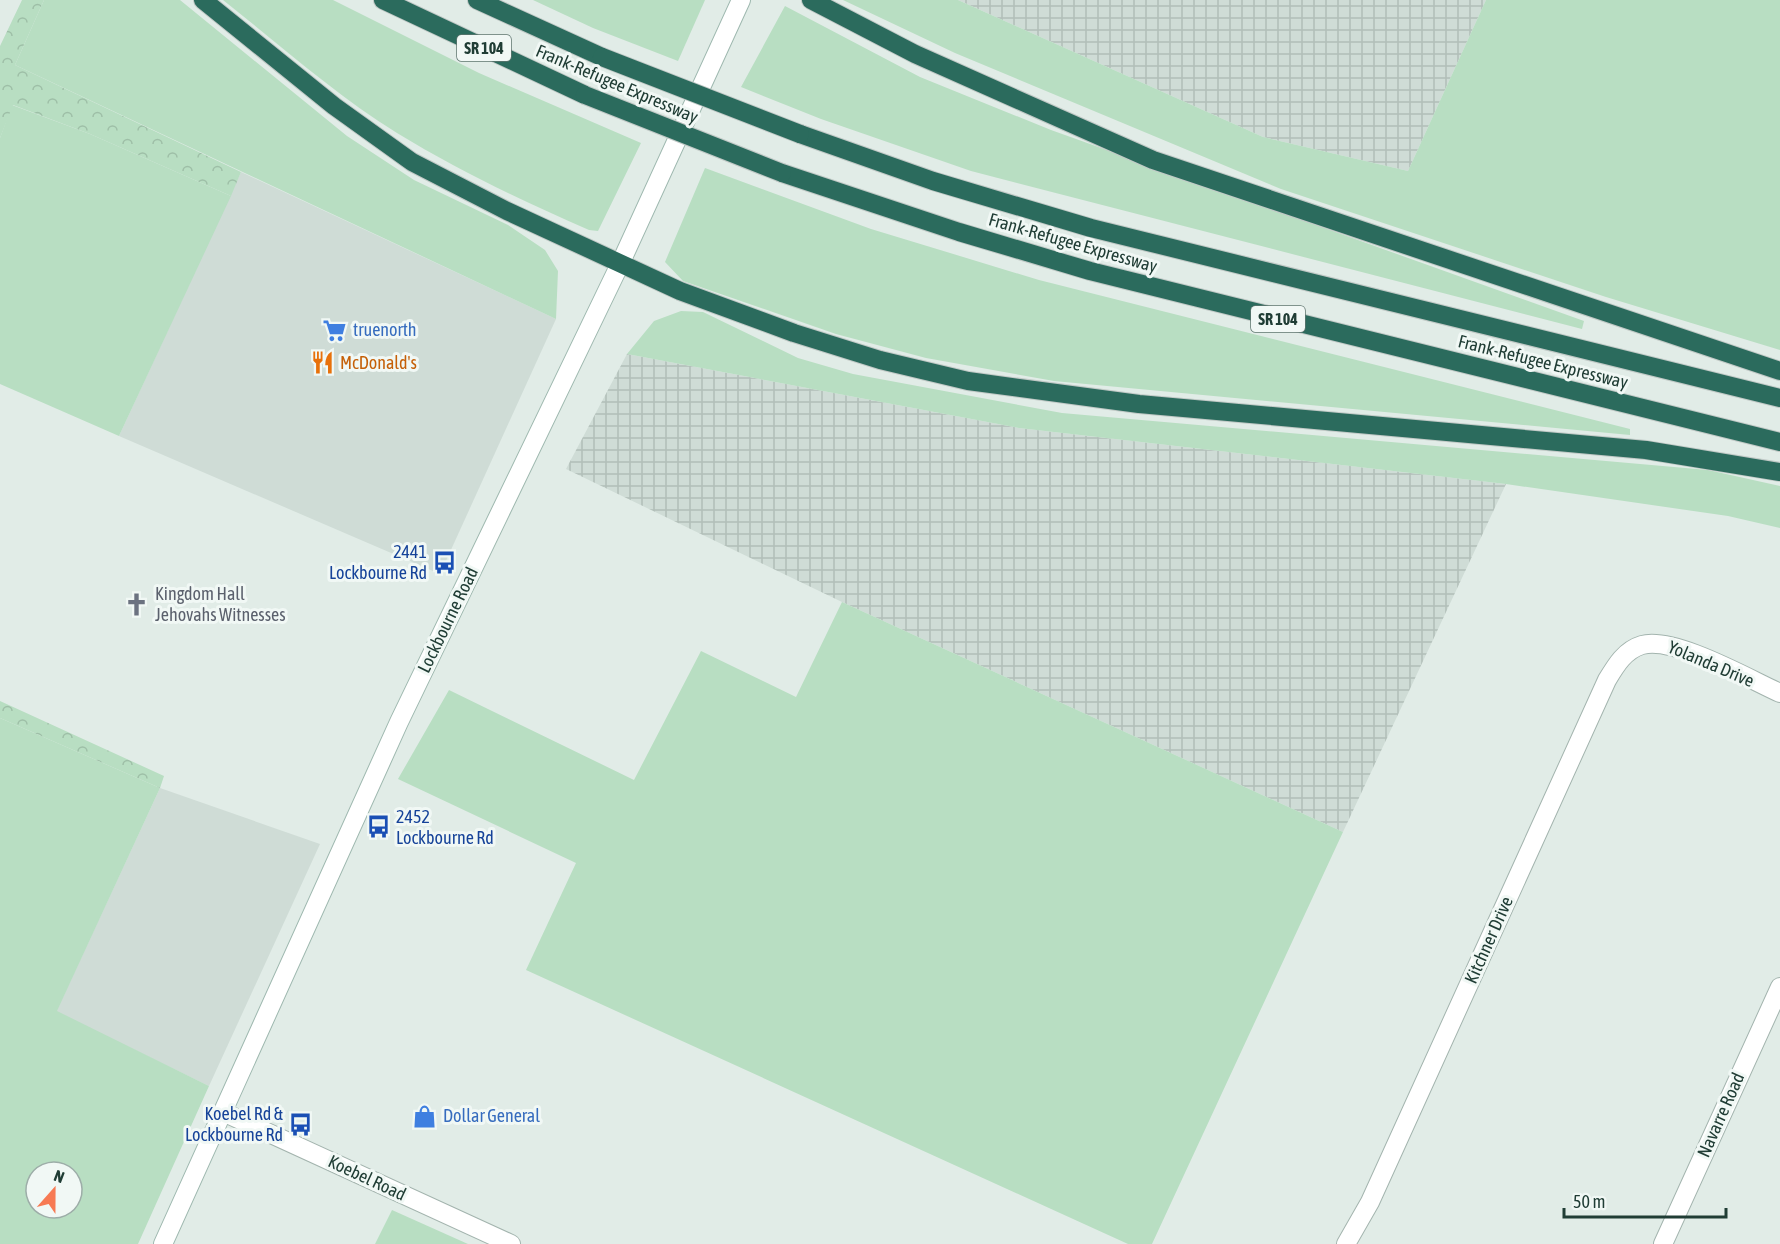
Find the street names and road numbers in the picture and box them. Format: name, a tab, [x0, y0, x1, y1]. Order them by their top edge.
road number: SR 104	[457, 35, 511, 61]
street label: Frank-Refugee Expressway	[533, 40, 702, 127]
street label: Frank-Refugee Expressway	[986, 208, 1160, 277]
road number: SR 104	[1251, 306, 1305, 332]
street label: Frank-Refugee Expressway	[1456, 330, 1630, 393]
street label: Lockbourne Road	[413, 564, 482, 676]
street label: Yolanda Drive	[1665, 636, 1757, 691]
street label: Kitchner Drive	[1460, 893, 1517, 987]
street label: Navarre Road	[1693, 1069, 1748, 1160]
street label: Koebel Road	[325, 1150, 409, 1205]

